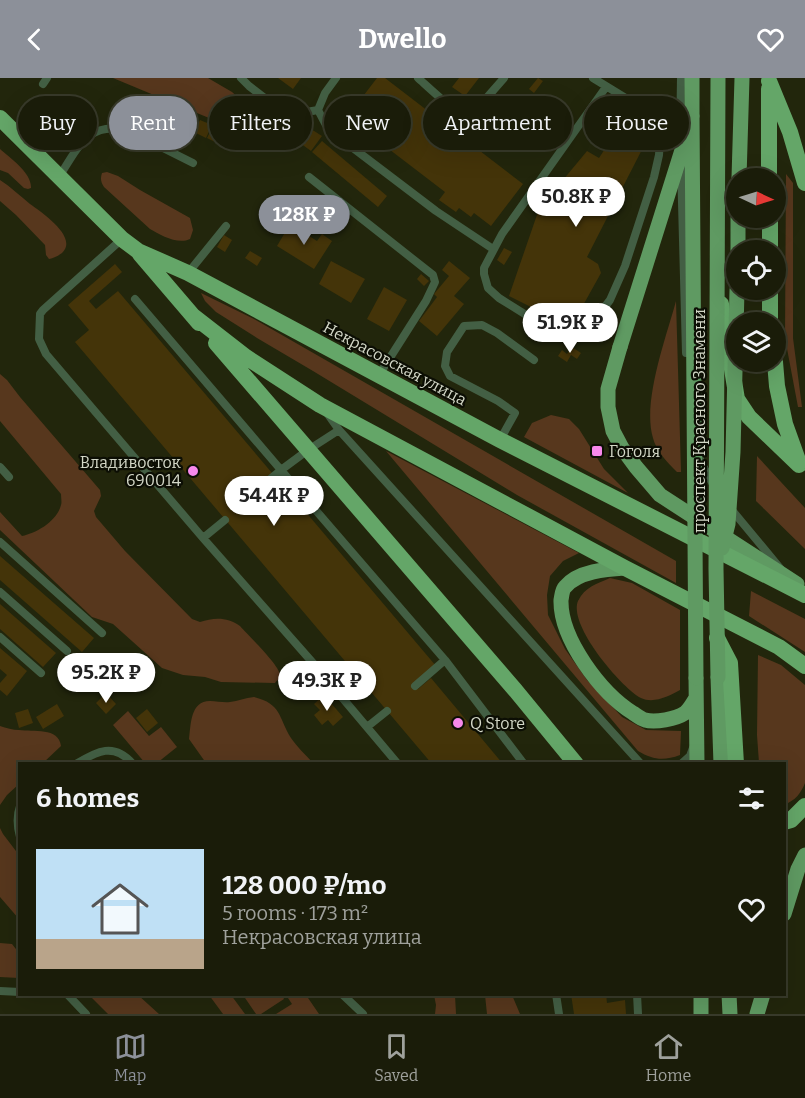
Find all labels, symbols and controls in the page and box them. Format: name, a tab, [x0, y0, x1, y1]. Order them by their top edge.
icon: back	[18, 23, 51, 56]
text: Dwello	[358, 23, 447, 55]
icon: heart	[754, 23, 787, 56]
chip: Buy	[18, 96, 97, 150]
chip: Rent	[109, 96, 197, 150]
chip: Filters	[209, 96, 312, 150]
chip: New	[324, 96, 411, 150]
chip: Apartment	[423, 96, 572, 150]
chip: House	[584, 96, 689, 150]
north arrow	[726, 168, 786, 228]
map controls	[726, 168, 786, 372]
pin: 50.8K ₽	[521, 177, 631, 228]
text: 50.8K ₽	[541, 184, 611, 208]
pin: 128K ₽	[255, 195, 353, 246]
text: 128K ₽	[273, 202, 335, 226]
button: locate	[726, 240, 786, 300]
pin: 51.9K ₽	[515, 303, 625, 354]
street label: проспект Красного Знамени	[690, 309, 709, 533]
text: 51.9K ₽	[537, 310, 603, 334]
button: layers	[726, 312, 786, 372]
street label: Некрасовская улица	[320, 318, 470, 409]
place label: Гоголя	[609, 442, 661, 461]
marker: Гоголя	[590, 444, 604, 458]
place label: Владивосток 690014	[80, 453, 182, 490]
marker: Владивосток 690014	[186, 464, 200, 478]
pin: 54.4K ₽	[219, 476, 329, 527]
text: 54.4K ₽	[239, 483, 309, 507]
pin: 95.2K ₽	[51, 653, 161, 704]
text: 95.2K ₽	[71, 660, 141, 684]
pin: 49.3K ₽	[272, 661, 382, 712]
text: 49.3K ₽	[292, 668, 362, 692]
place label: Q Store	[470, 714, 525, 733]
marker: Q Store	[451, 716, 465, 730]
icon: filters	[735, 782, 768, 815]
text: 6 homes	[36, 783, 139, 814]
text: 128 000 ₽/mo	[222, 870, 386, 901]
icon: home	[84, 873, 156, 945]
icon: heart	[735, 893, 768, 926]
text: 5 rooms · 173 m²	[222, 901, 368, 925]
text: Некрасовская улица	[222, 925, 422, 949]
tab: Map	[114, 1030, 147, 1085]
tab: Saved	[374, 1030, 418, 1085]
tab: Home	[646, 1030, 691, 1085]

